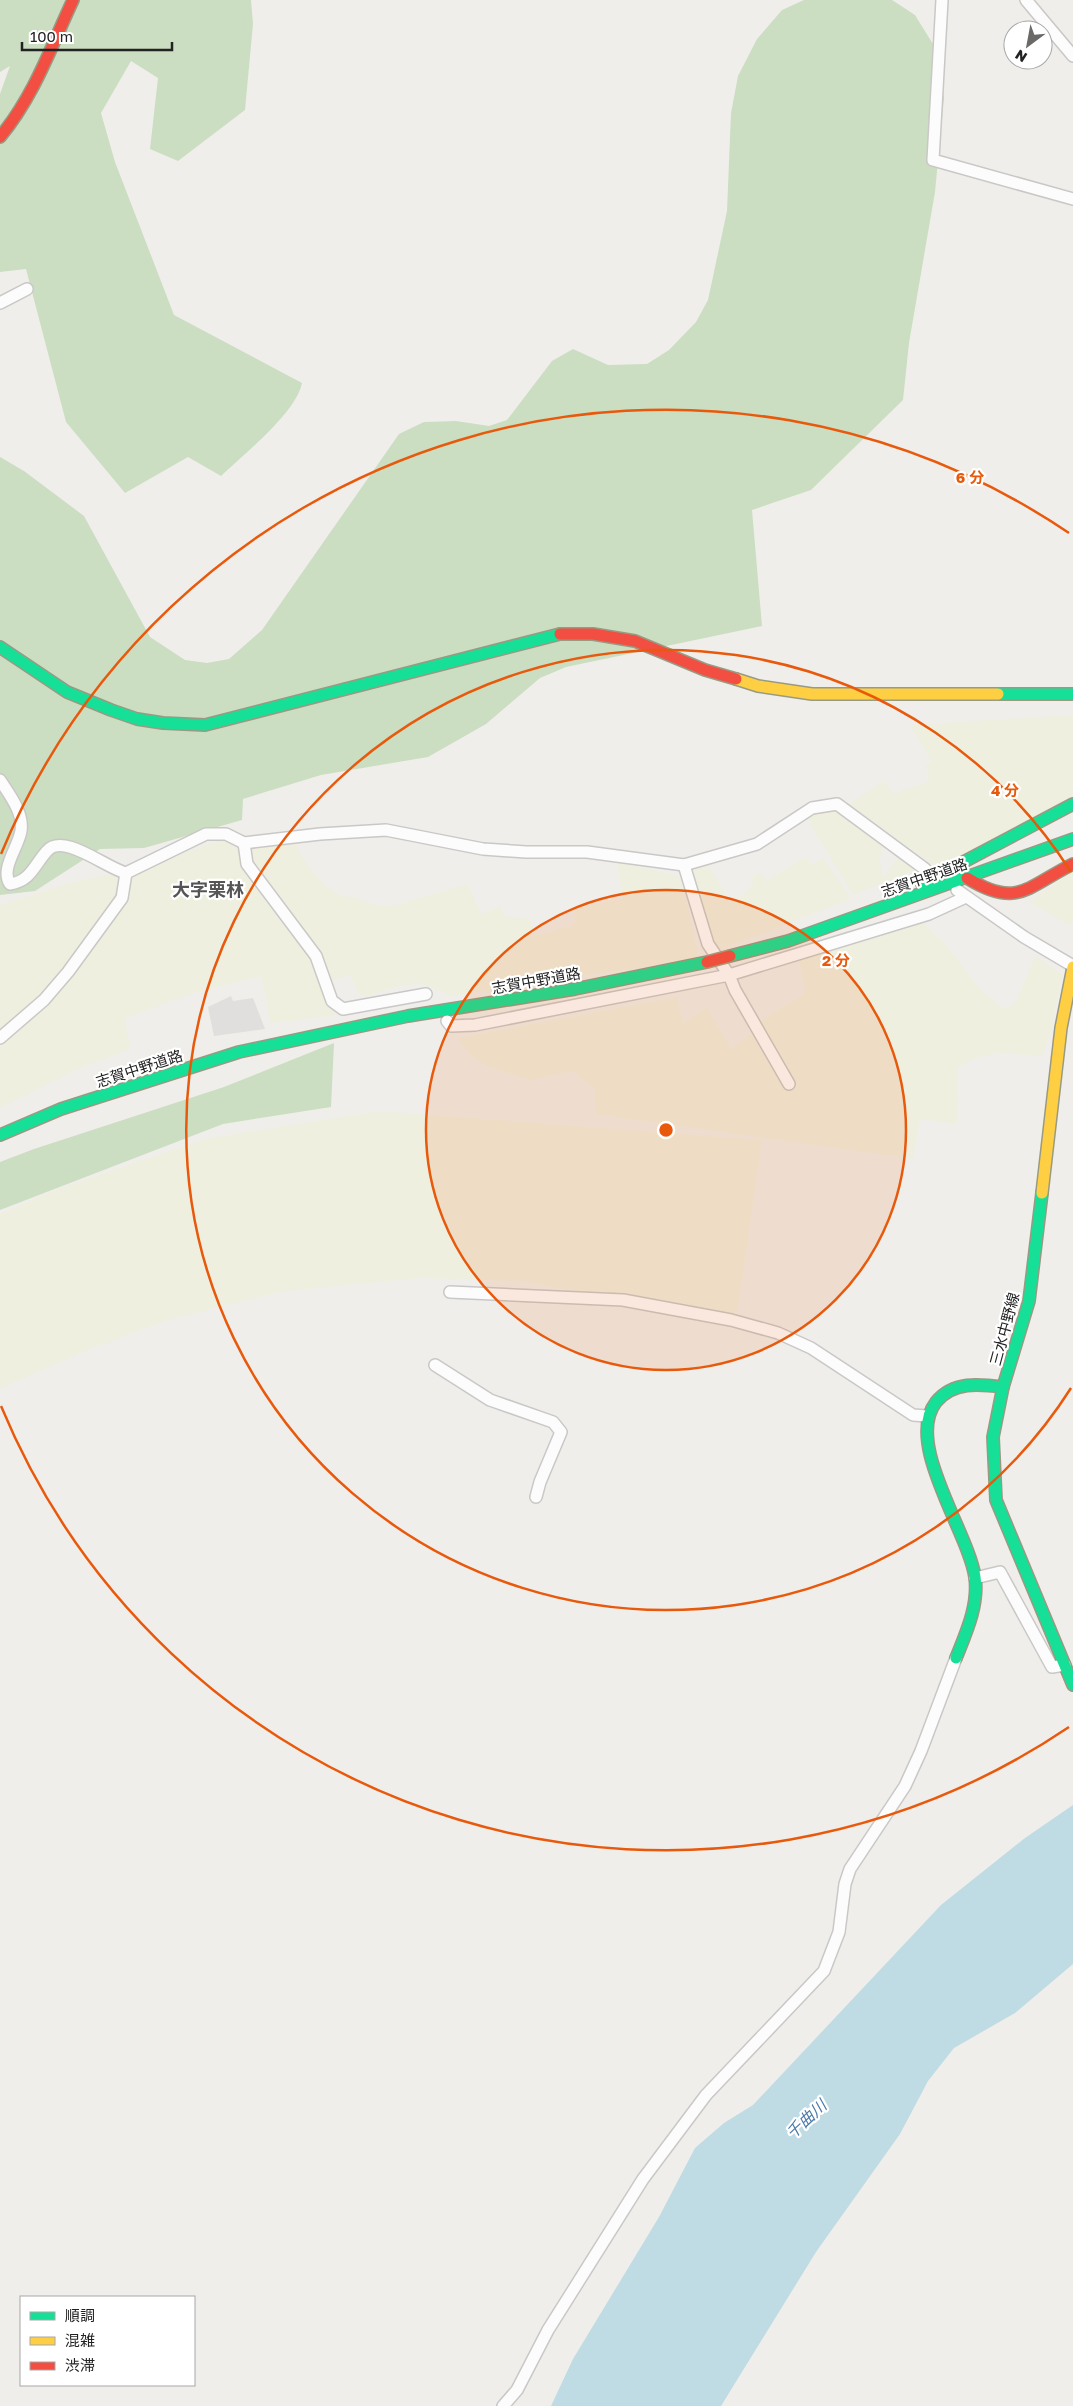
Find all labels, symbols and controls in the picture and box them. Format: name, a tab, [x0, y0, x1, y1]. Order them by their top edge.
scale bar	[22, 20, 172, 52]
north arrow	[1003, 20, 1053, 70]
text: 100 m	[30, 27, 73, 45]
text: N	[1012, 46, 1030, 66]
text: 6 分	[956, 468, 984, 486]
text: 4 分	[991, 781, 1019, 799]
street label: 志賀中野道路	[879, 854, 969, 900]
district label: 大字栗林	[172, 878, 244, 900]
text: 2 分	[822, 951, 850, 969]
street label: 志賀中野道路	[490, 963, 582, 997]
street label: 志賀中野道路	[93, 1046, 185, 1090]
centre of rings	[657, 1121, 675, 1139]
street label: 三水中野線	[986, 1290, 1022, 1368]
water label: 千曲川	[782, 2094, 832, 2143]
legend	[20, 2296, 195, 2386]
text: 順調	[65, 2306, 95, 2324]
text: 混雑	[65, 2331, 95, 2349]
text: 渋滞	[65, 2356, 95, 2374]

